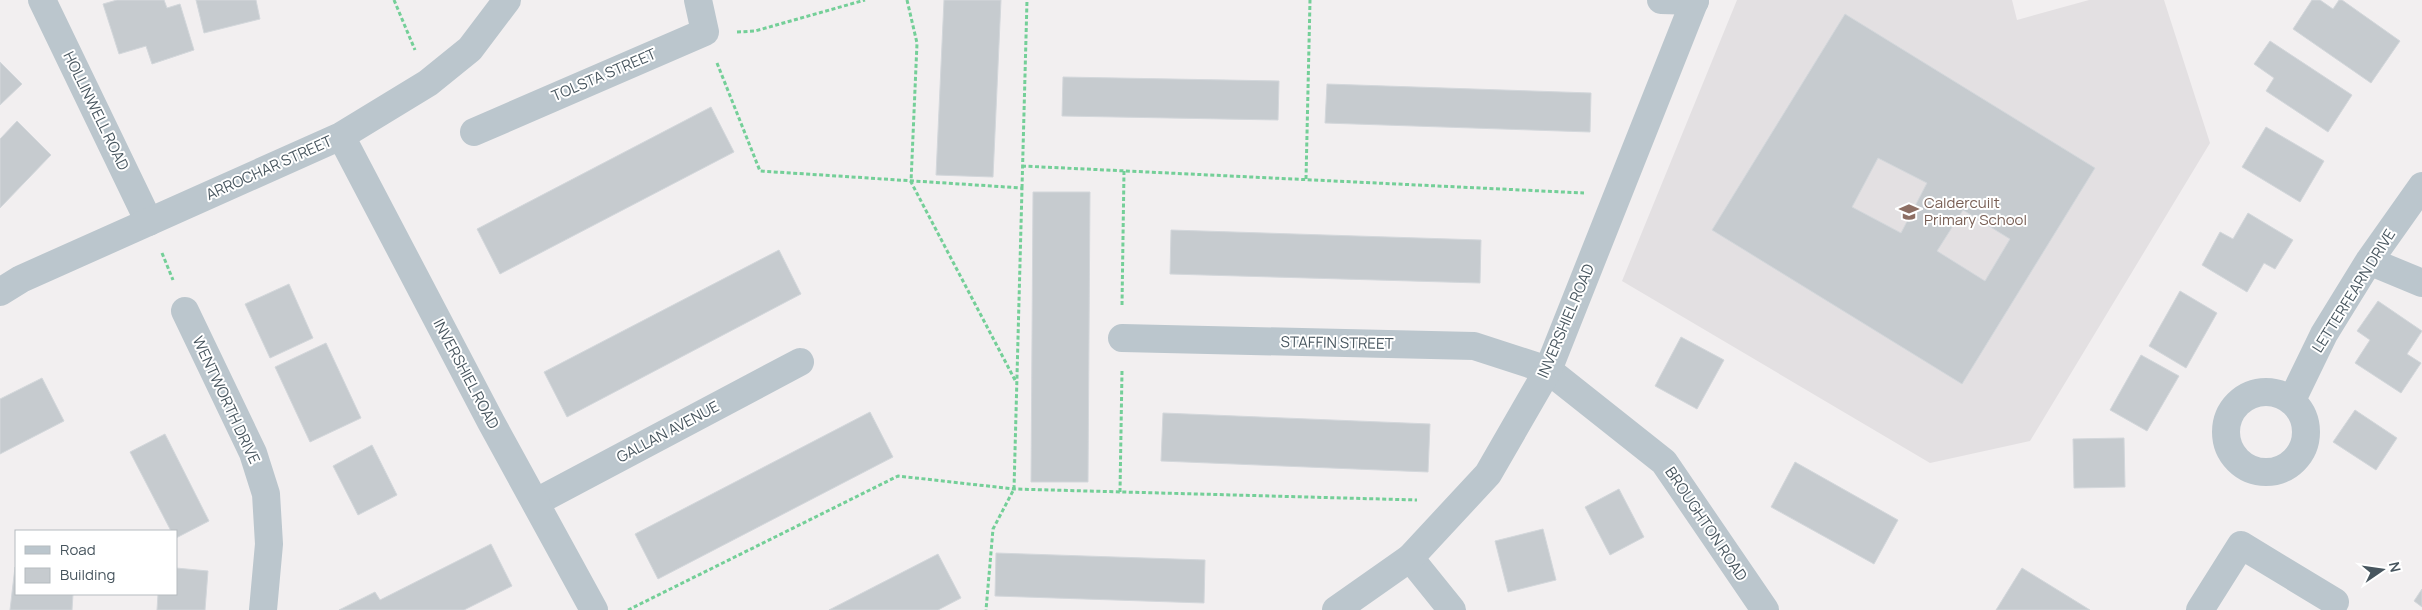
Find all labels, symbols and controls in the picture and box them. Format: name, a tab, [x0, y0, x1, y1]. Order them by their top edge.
street label: TOLSTA STREET	[548, 43, 659, 106]
street label: HOLLINWELL ROAD	[59, 48, 134, 174]
street label: ARROCHAR STREET	[202, 130, 335, 205]
place label: Caldercuilt Primary School	[1924, 192, 2027, 230]
school or university icon: Caldercuilt Primary School	[1898, 201, 1920, 223]
street label: LETTERFEARN DRIVE	[2307, 225, 2400, 357]
street label: INVERSHIEL ROAD	[1532, 261, 1599, 381]
street label: INVERSHIEL ROAD	[429, 315, 504, 433]
street label: STAFFIN STREET	[1280, 331, 1394, 354]
street label: WENTWORTH DRIVE	[188, 332, 265, 467]
street label: GALLAN AVENUE	[613, 396, 723, 467]
street label: BROUGHTON ROAD	[1660, 462, 1752, 585]
legend	[15, 530, 178, 595]
text: Road	[60, 539, 96, 560]
north arrow	[2357, 545, 2407, 595]
text: N	[2385, 560, 2406, 574]
text: Building	[60, 564, 115, 585]

